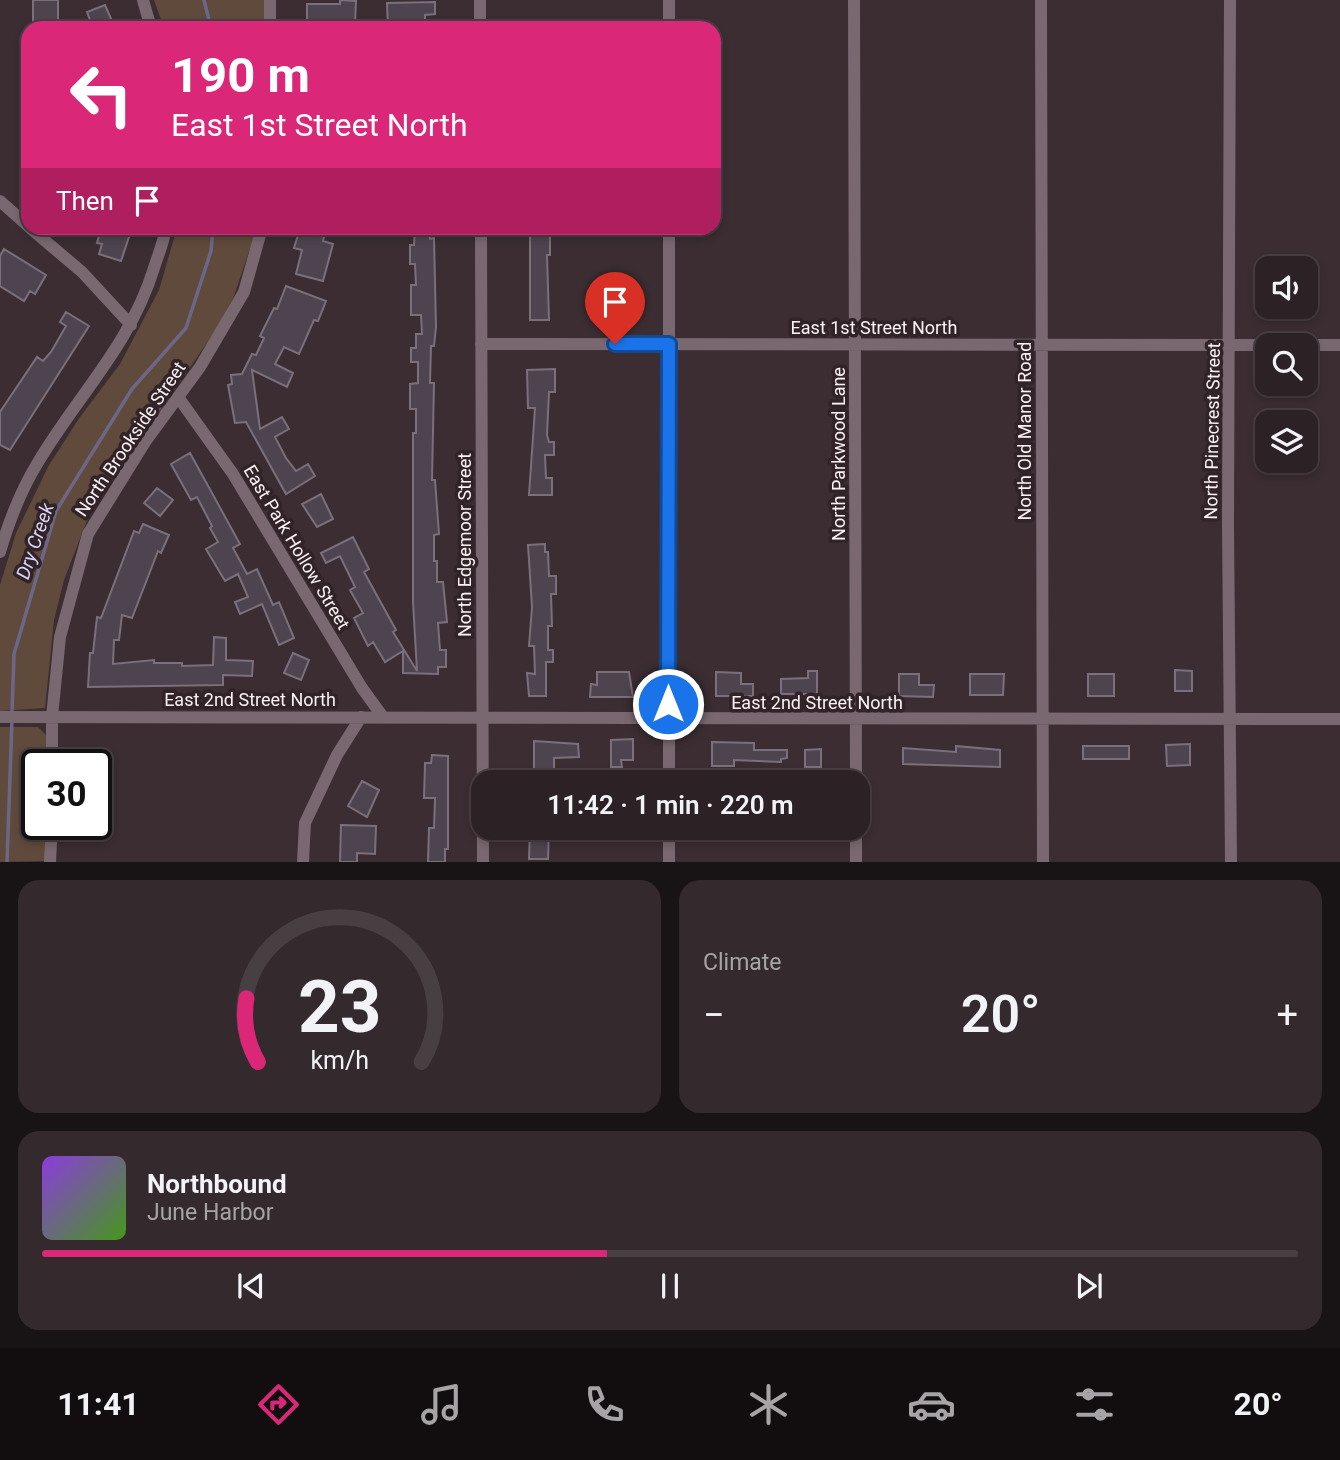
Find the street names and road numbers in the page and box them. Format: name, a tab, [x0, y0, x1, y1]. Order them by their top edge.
street label: East 1st Street North	[791, 317, 957, 338]
street label: North Old Manor Road	[1014, 342, 1035, 520]
street label: North Pinecrest Street	[1200, 342, 1224, 520]
street label: North Brookside Street	[70, 358, 190, 520]
street label: North Parkwood Lane	[828, 367, 849, 541]
street label: North Edgemoor Street	[454, 453, 475, 637]
street label: East Park Hollow Street	[240, 461, 354, 633]
street label: East 2nd Street North	[164, 689, 336, 710]
street label: East 2nd Street North	[731, 692, 903, 713]

